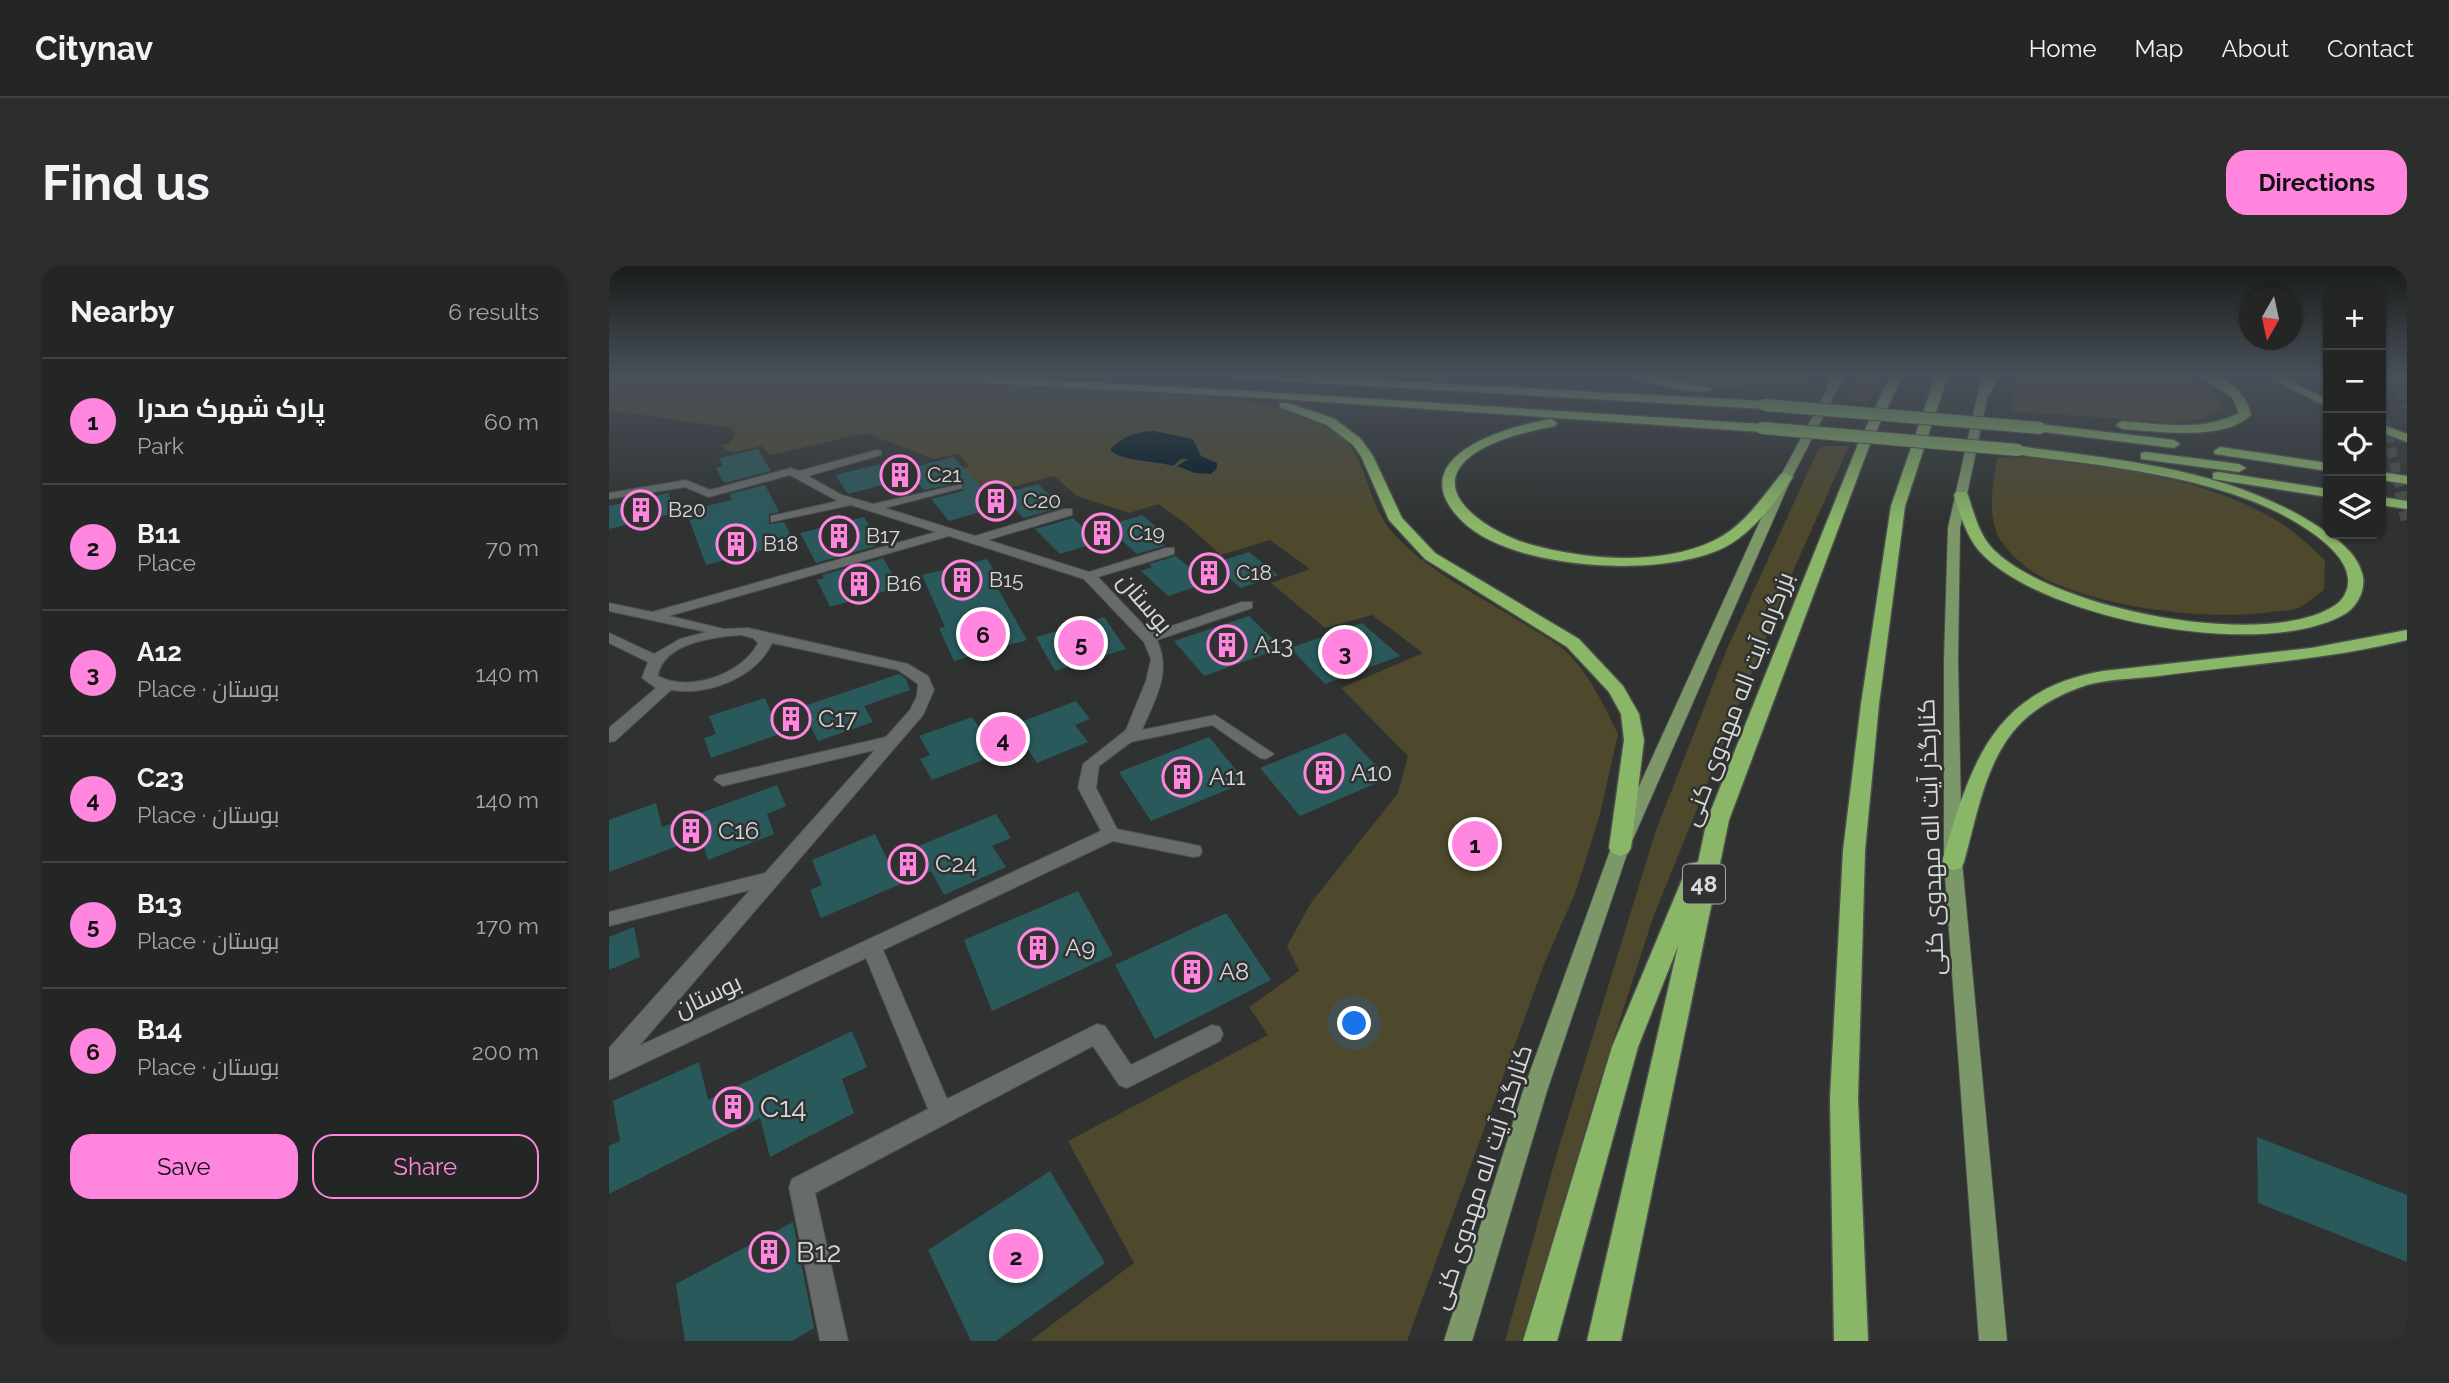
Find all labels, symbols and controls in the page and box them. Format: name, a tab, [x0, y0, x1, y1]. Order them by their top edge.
text: Citynav	[35, 29, 153, 68]
text: Home	[2029, 34, 2097, 63]
text: Map	[2135, 34, 2183, 63]
text: About	[2221, 34, 2289, 63]
text: Contact	[2327, 34, 2414, 63]
button: Directions	[2226, 150, 2407, 215]
text: Find us	[42, 154, 210, 211]
north arrow	[2239, 287, 2302, 350]
map controls	[2323, 287, 2386, 539]
button: +	[2323, 287, 2386, 350]
text: Nearby	[70, 294, 174, 329]
text: 6 results	[448, 298, 539, 325]
button: −	[2323, 350, 2386, 413]
text: پارک شهرک صدرا	[137, 393, 325, 423]
text: 1	[87, 408, 99, 435]
text: 60 m	[484, 408, 539, 435]
button: locate	[2323, 413, 2386, 476]
text: Park	[137, 432, 184, 459]
building icon: C21	[879, 454, 921, 496]
place label: C21	[927, 462, 961, 487]
button: layers	[2323, 476, 2386, 539]
building icon: C20	[975, 480, 1017, 522]
place label: C20	[1023, 488, 1061, 513]
building icon: B20	[620, 489, 662, 531]
place label: B20	[668, 497, 706, 522]
building icon: C19	[1081, 512, 1123, 554]
building icon: B17	[818, 515, 860, 557]
text: B11	[137, 519, 180, 549]
place label: C19	[1129, 520, 1165, 545]
building icon: B18	[715, 523, 757, 565]
place label: B17	[866, 523, 901, 548]
place label: B18	[763, 531, 798, 556]
text: 2	[87, 534, 99, 561]
text: 70 m	[486, 534, 539, 561]
text: Place	[137, 549, 196, 576]
building icon: C18	[1188, 552, 1230, 594]
building icon: B15	[941, 559, 983, 601]
place label: C18	[1236, 560, 1272, 585]
building icon: B16	[838, 563, 880, 605]
street label: بوستان	[1112, 566, 1179, 639]
place label: B15	[989, 567, 1023, 592]
street label: بزرگراه آیت اله مهدوی کنی	[1676, 568, 1799, 830]
place label: B16	[886, 571, 922, 596]
pin: 6	[960, 608, 1006, 660]
pin: 5	[1058, 617, 1104, 669]
building icon: A13	[1206, 624, 1248, 666]
pin: 3	[1322, 626, 1368, 678]
place label: A13	[1254, 630, 1293, 659]
text: A12	[137, 637, 182, 667]
text: 3	[87, 660, 99, 687]
text: 140 m	[476, 660, 539, 687]
text: Place · بوستان	[137, 675, 280, 702]
building icon: C17	[770, 698, 812, 740]
street label: کنارگذر آیت اله مهدوی کنی	[1911, 698, 1950, 976]
place label: C17	[818, 704, 858, 733]
pin: 4	[980, 713, 1026, 765]
building icon: A10	[1303, 752, 1345, 794]
building icon: A11	[1161, 756, 1203, 798]
place label: A10	[1351, 758, 1392, 787]
place label: A11	[1209, 762, 1246, 791]
text: C23	[137, 763, 184, 793]
text: 4	[86, 786, 100, 813]
text: 140 m	[476, 786, 539, 813]
text: Place · بوستان	[137, 801, 280, 828]
building icon: C16	[670, 810, 712, 852]
place label: C16	[718, 816, 759, 845]
pin: 1	[1452, 818, 1498, 870]
building icon: C24	[887, 843, 929, 885]
place label: C24	[935, 849, 977, 878]
road number: 48	[1683, 864, 1725, 904]
text: B13	[137, 889, 182, 919]
text: 5	[87, 912, 99, 939]
text: 170 m	[476, 912, 539, 939]
text: Place · بوستان	[137, 927, 280, 954]
building icon: A9	[1017, 927, 1059, 969]
place label: A9	[1065, 933, 1095, 962]
building icon: A8	[1171, 951, 1213, 993]
place label: A8	[1219, 957, 1249, 986]
street label: بوستان	[670, 968, 746, 1024]
your location	[1337, 1006, 1371, 1040]
text: B14	[137, 1015, 182, 1045]
text: 6	[86, 1038, 100, 1065]
text: 200 m	[472, 1038, 539, 1065]
street label: کنارگذر آیت اله مهدوی کنی	[1425, 1041, 1538, 1313]
text: Place · بوستان	[137, 1053, 280, 1080]
building icon: C14	[712, 1086, 754, 1128]
place label: C14	[760, 1091, 806, 1124]
button: Save	[70, 1134, 298, 1199]
button: Share	[312, 1134, 539, 1199]
pin: 2	[993, 1230, 1039, 1282]
building icon: B12	[748, 1231, 790, 1273]
place label: B12	[796, 1236, 841, 1269]

